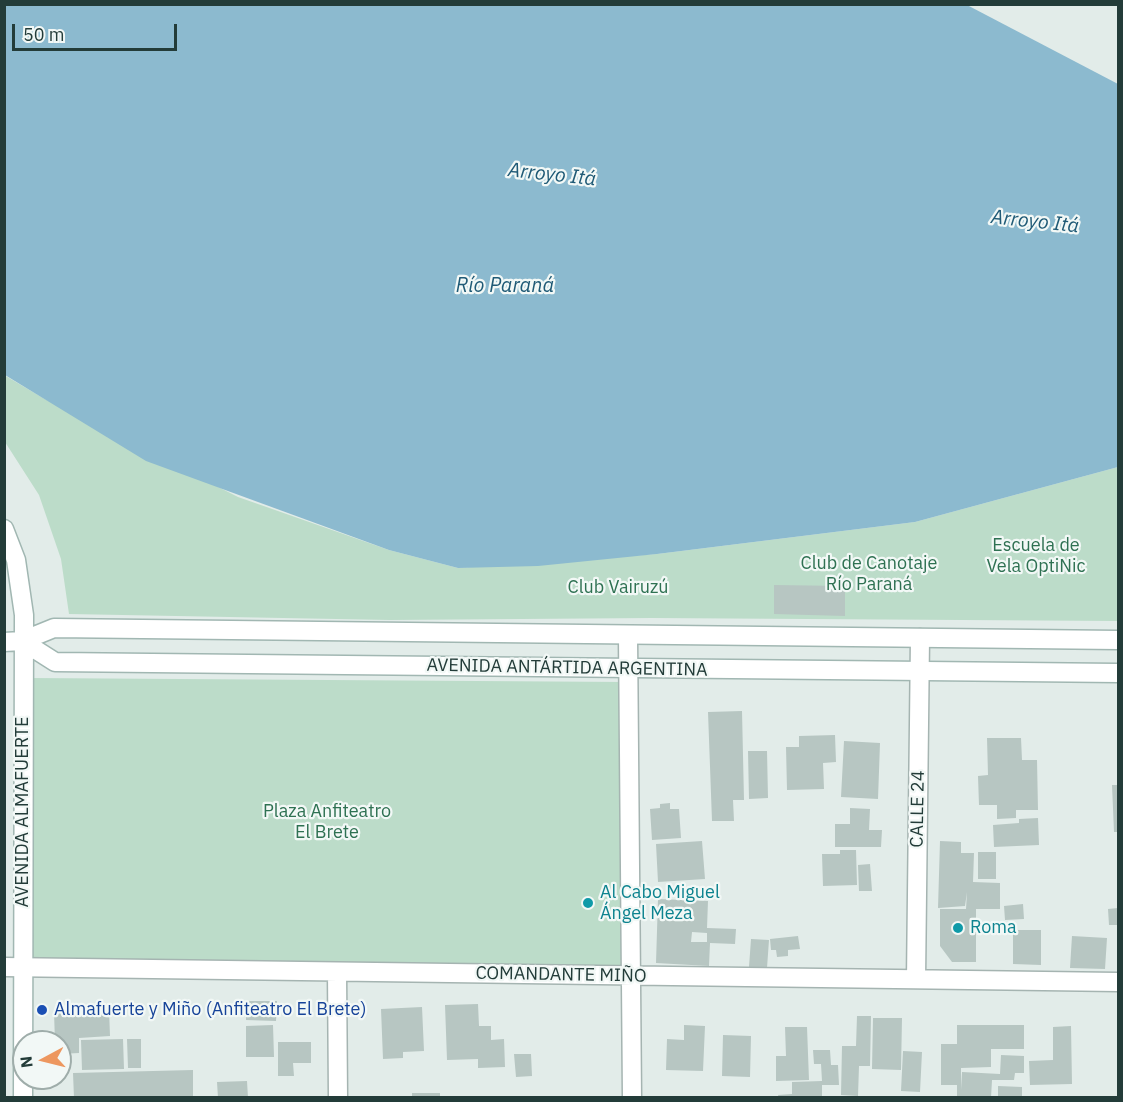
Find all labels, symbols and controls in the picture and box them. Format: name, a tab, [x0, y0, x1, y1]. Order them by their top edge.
scale bar	[15, 12, 180, 50]
text: 50 m	[23, 23, 65, 46]
water label: Arroyo Itá	[507, 158, 597, 192]
water label: Arroyo Itá	[990, 205, 1080, 239]
water label: Río Paraná	[456, 274, 554, 298]
park label: Escuela de Vela OptiNic	[986, 535, 1086, 578]
park label: Club de Canotaje Río Paraná	[801, 553, 937, 596]
park label: Club Vairuzú	[568, 577, 668, 599]
street label: AVENIDA ANTÁRTIDA ARGENTINA	[426, 655, 708, 681]
street label: AVENIDA ALMAFUERTE	[12, 716, 34, 908]
street label: CALLE 24	[907, 770, 929, 848]
park label: Plaza Anfiteatro El Brete	[263, 801, 391, 844]
place label: Al Cabo Miguel Ángel Meza	[600, 882, 720, 924]
marker: Al Cabo Miguel Ángel Meza	[581, 896, 595, 910]
place label: Roma	[970, 917, 1017, 939]
marker: Roma	[951, 921, 965, 935]
street label: COMANDANTE MIÑO	[475, 963, 647, 987]
place label: Almafuerte y Miño (Anfiteatro El Brete)	[54, 999, 366, 1021]
marker: Almafuerte y Miño (Anfiteatro El Brete)	[35, 1003, 49, 1017]
north arrow	[12, 1030, 72, 1090]
text: N	[15, 1055, 37, 1069]

